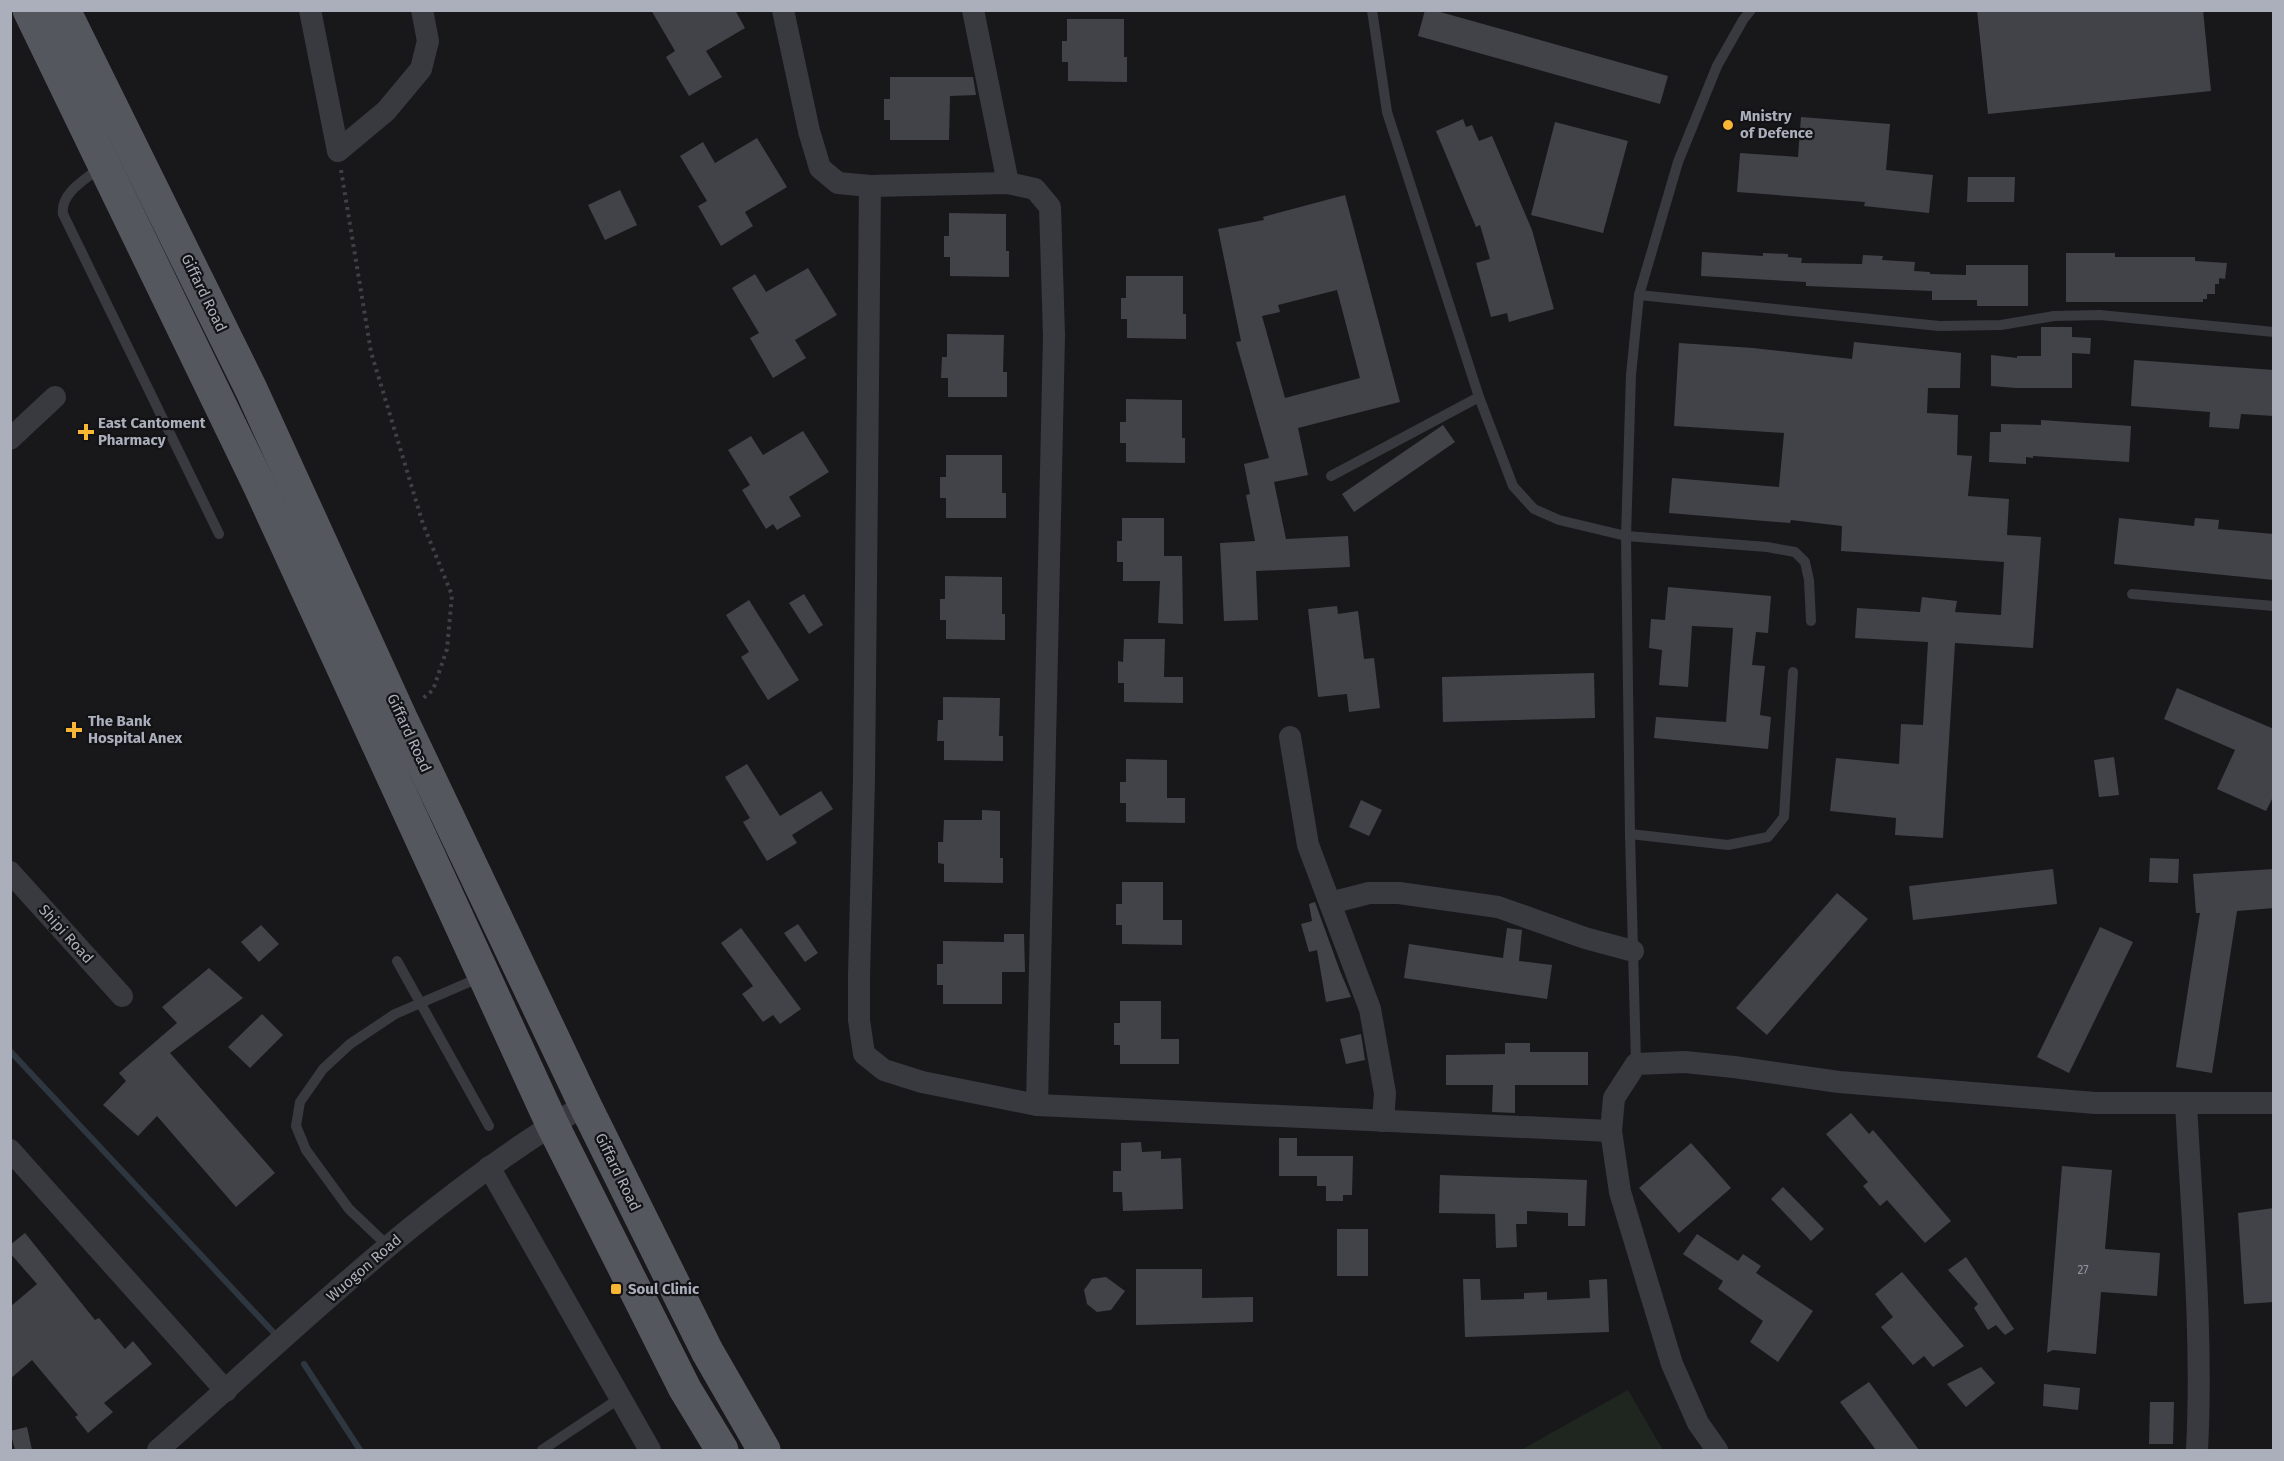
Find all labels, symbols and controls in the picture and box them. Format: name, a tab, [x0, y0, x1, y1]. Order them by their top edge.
place label: Mnistry of Defence	[1740, 107, 1813, 142]
marker: Mnistry of Defence	[1721, 118, 1735, 132]
street label: Giffard Road	[177, 251, 231, 335]
place label: East Cantoment Pharmacy	[98, 414, 206, 449]
marker: East Cantoment Pharmacy	[79, 425, 93, 439]
street label: Giffard Road	[383, 691, 435, 775]
place label: The Bank Hospital Anex	[88, 712, 182, 747]
marker: The Bank Hospital Anex	[65, 721, 83, 739]
street label: Shipi Road	[35, 901, 97, 967]
street label: Giffard Road	[591, 1130, 645, 1214]
street label: Wuogon Road	[323, 1231, 405, 1305]
house number: 27	[2077, 1263, 2089, 1277]
place label: Soul Clinic	[628, 1280, 700, 1298]
marker: Soul Clinic	[609, 1282, 623, 1296]

